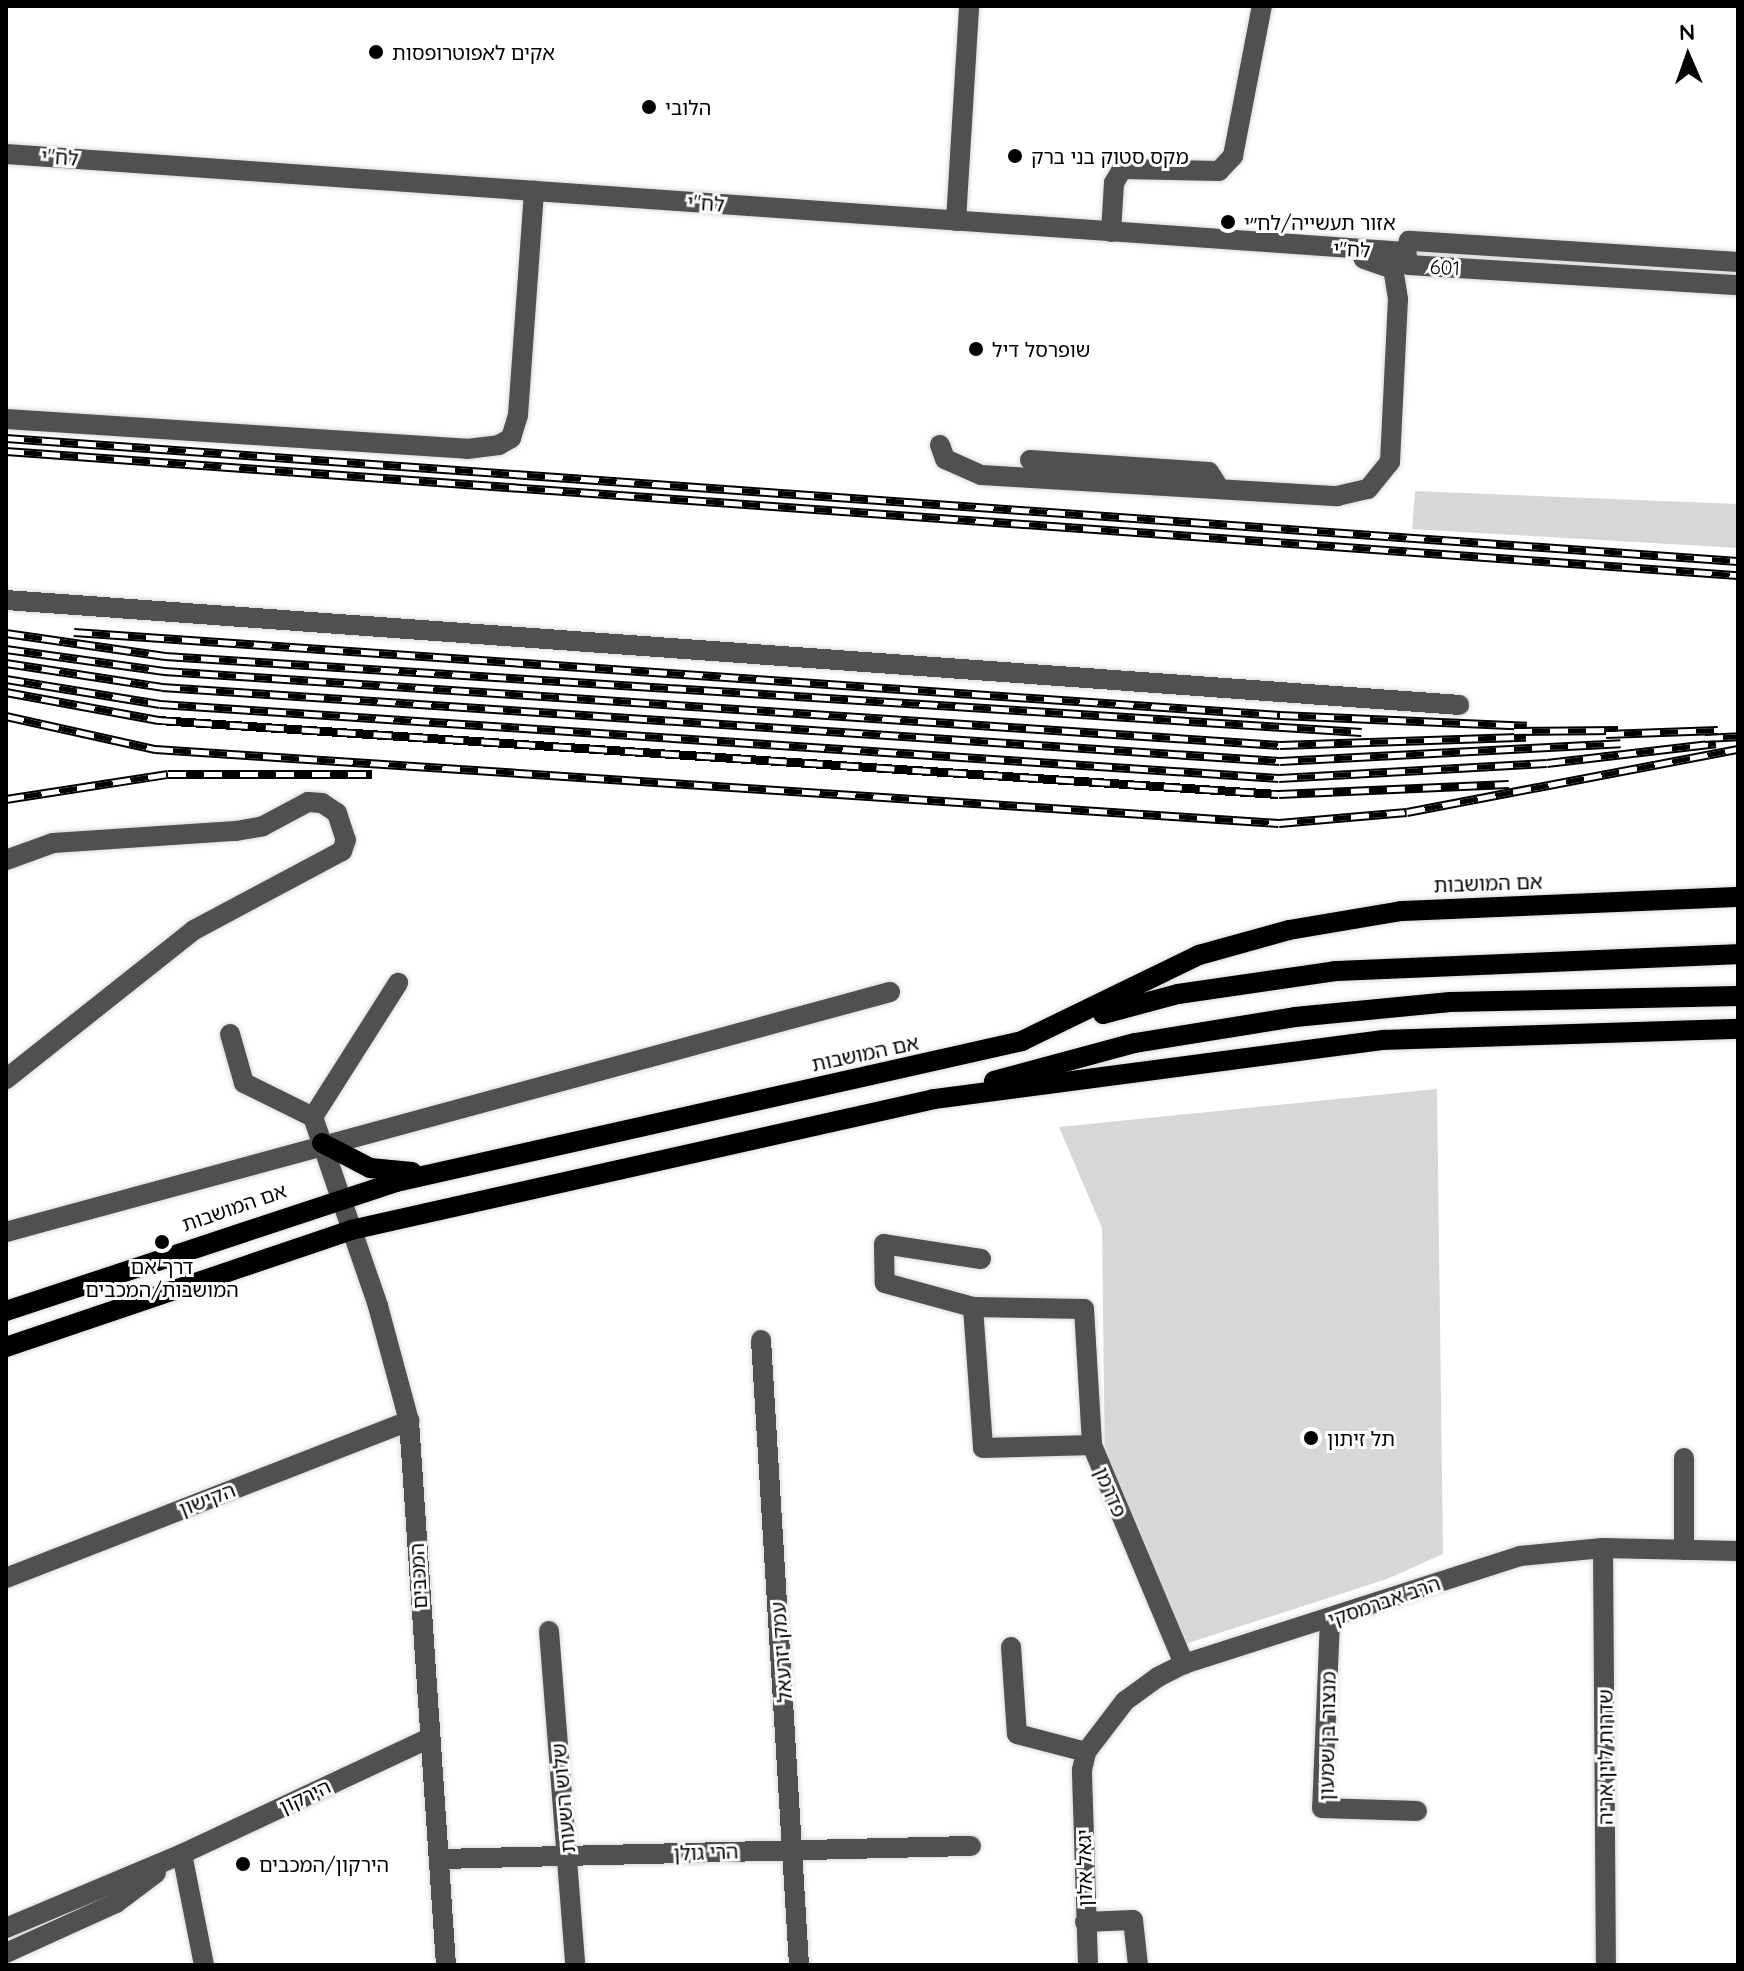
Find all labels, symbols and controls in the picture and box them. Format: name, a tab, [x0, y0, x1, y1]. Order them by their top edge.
north arrow	[1648, 16, 1728, 96]
text: N	[1679, 18, 1696, 46]
place label: אקים לאפוטרופסות	[392, 40, 555, 64]
marker: אקים לאפוטרופסות	[367, 43, 385, 61]
place label: הלובי	[665, 95, 711, 119]
marker: הלובי	[640, 98, 658, 116]
street label: לח"י	[41, 144, 79, 170]
place label: מקס סטוק בני ברק	[1031, 144, 1189, 168]
marker: מקס סטוק בני ברק	[1006, 147, 1024, 165]
street label: לח"י	[687, 190, 725, 216]
place label: אזור תעשייה/לח״י	[1244, 210, 1396, 234]
marker: אזור תעשייה/לח״י	[1219, 213, 1237, 231]
street label: לח"י	[1333, 236, 1371, 262]
street label: 601	[1429, 254, 1461, 280]
place label: שופרסל דיל	[992, 337, 1090, 361]
marker: שופרסל דיל	[967, 340, 985, 358]
street label: אם המושבות	[1433, 869, 1543, 897]
street label: אם המושבות	[809, 1030, 921, 1076]
street label: אם המושבות	[179, 1178, 289, 1236]
marker: דרך אם המושבות/המכבים	[153, 1233, 171, 1251]
place label: דרך אם המושבות/המכבים	[85, 1254, 239, 1301]
place label: תל זיתון	[1327, 1426, 1395, 1450]
marker: תל זיתון	[1302, 1429, 1320, 1447]
street label: פדרמן	[1090, 1463, 1132, 1521]
street label: הקישון	[176, 1477, 238, 1521]
street label: המכבים	[404, 1542, 432, 1610]
street label: הרב אברמסקי	[1325, 1571, 1443, 1631]
street label: עמק יזרעאל	[766, 1601, 796, 1703]
street label: מנצור בן שמעון	[1314, 1671, 1340, 1801]
street label: שדרות לוין אריה	[1593, 1689, 1617, 1825]
street label: שלוש השעות	[546, 1742, 580, 1854]
street label: הירקון	[276, 1774, 334, 1818]
street label: יגאל אלון	[1071, 1829, 1097, 1907]
street label: הרי גולן	[673, 1839, 739, 1865]
place label: הירקון/המכבים	[259, 1852, 389, 1876]
marker: הירקון/המכבים	[234, 1855, 252, 1873]

